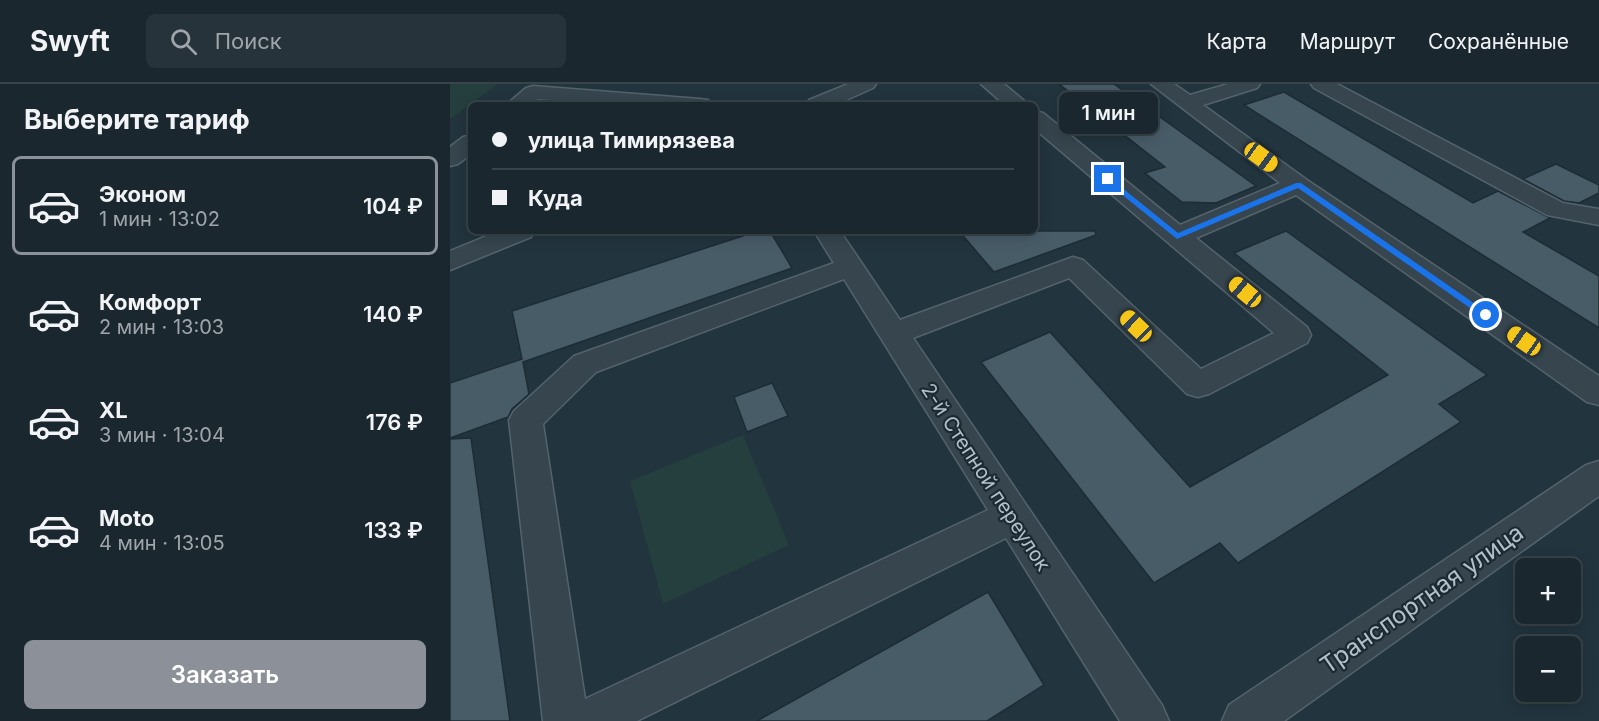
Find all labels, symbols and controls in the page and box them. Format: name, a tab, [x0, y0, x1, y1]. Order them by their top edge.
search box	[146, 14, 566, 68]
text: Swyft	[30, 24, 110, 58]
icon: search	[167, 25, 200, 58]
text: Поиск	[215, 28, 282, 54]
text: Карта	[1206, 29, 1267, 54]
text: Маршрут	[1300, 29, 1395, 54]
text: Сохранённые	[1428, 29, 1569, 54]
callout: 1 мин	[1058, 92, 1158, 134]
text: 1 мин	[1082, 101, 1135, 125]
text: Выберите тариф	[24, 103, 250, 136]
text: улица Тимирязева	[528, 127, 735, 153]
car	[1241, 139, 1281, 175]
route end	[1094, 165, 1121, 192]
icon: car	[27, 179, 81, 233]
text: Эконом	[99, 181, 186, 207]
text: Куда	[528, 185, 583, 211]
text: 104 ₽	[363, 193, 423, 219]
text: 1 мин · 13:02	[99, 207, 220, 231]
car	[1225, 274, 1265, 310]
icon: car	[27, 287, 81, 341]
text: Комфорт	[99, 289, 201, 315]
text: 140 ₽	[363, 301, 423, 327]
route start	[1472, 301, 1499, 328]
car	[1117, 307, 1155, 345]
text: 2 мин · 13:03	[99, 315, 224, 339]
car	[1504, 323, 1544, 359]
street label: 2-й Степной переулок	[916, 379, 1056, 575]
icon: car	[27, 395, 81, 449]
text: XL	[99, 397, 128, 423]
text: 176 ₽	[366, 409, 423, 435]
text: 3 мин · 13:04	[99, 423, 225, 447]
icon: car	[27, 503, 81, 557]
text: Moto	[99, 505, 154, 531]
text: 133 ₽	[364, 517, 423, 543]
street label: Транспортная улица	[1315, 518, 1529, 680]
text: 4 мин · 13:05	[99, 531, 225, 555]
map controls	[1515, 558, 1581, 702]
button: +	[1515, 558, 1581, 624]
button: −	[1515, 636, 1581, 702]
button: Заказать	[24, 640, 426, 709]

